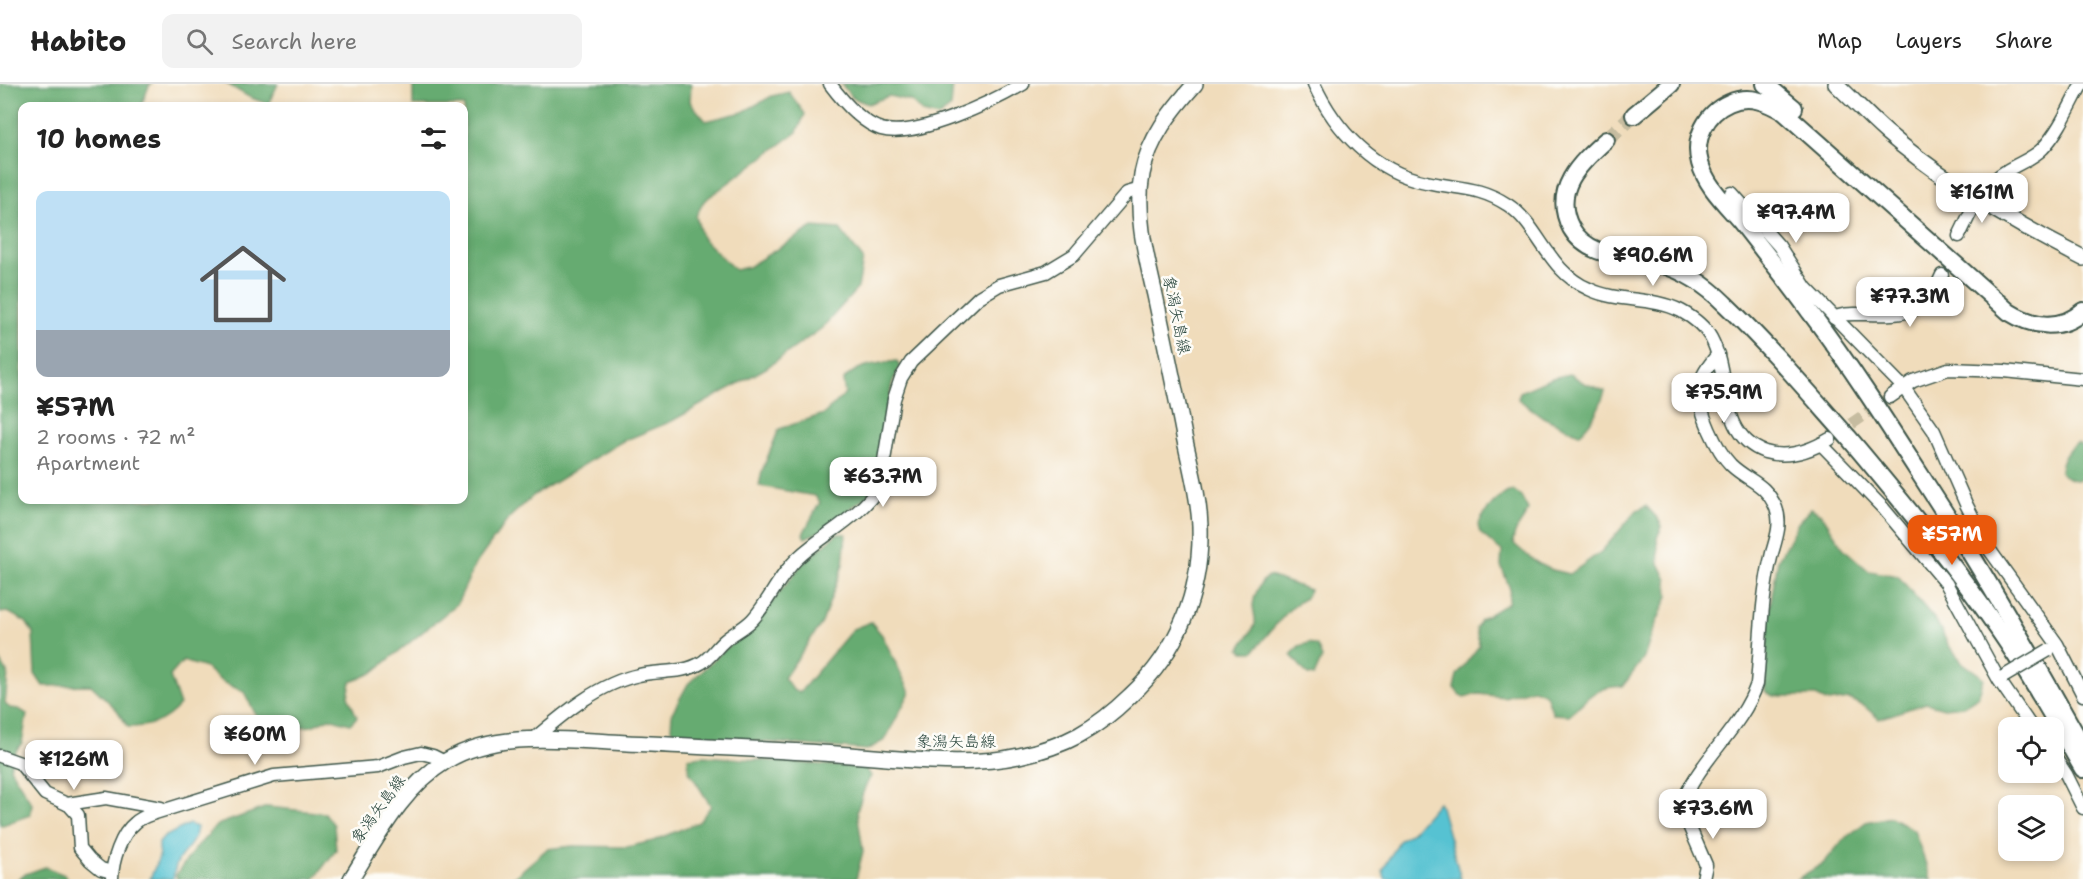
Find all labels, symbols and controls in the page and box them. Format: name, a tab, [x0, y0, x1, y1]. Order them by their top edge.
search box	[162, 14, 582, 68]
text: Habito	[30, 22, 126, 60]
icon: search	[183, 25, 216, 58]
text: Search here	[231, 27, 357, 56]
text: Map	[1817, 27, 1862, 55]
text: Layers	[1895, 27, 1962, 55]
text: Share	[1995, 27, 2053, 55]
text: 10 homes	[36, 121, 161, 156]
icon: filters	[417, 122, 450, 155]
pin: ¥161M	[1940, 173, 2024, 224]
text: ¥161M	[1950, 179, 2014, 205]
pin: ¥97.4M	[1747, 193, 1845, 244]
text: ¥97.4M	[1757, 199, 1835, 225]
icon: home	[189, 230, 297, 338]
pin: ¥90.6M	[1604, 236, 1702, 287]
text: ¥90.6M	[1613, 242, 1693, 268]
street label: 象潟矢島線	[1158, 274, 1196, 356]
pin: ¥77.3M	[1861, 277, 1959, 328]
text: ¥77.3M	[1870, 283, 1950, 309]
pin: ¥75.9M	[1675, 373, 1773, 424]
text: ¥75.9M	[1685, 379, 1763, 405]
text: ¥57M	[36, 389, 115, 424]
text: 2 rooms · 72 m²	[36, 424, 195, 450]
text: Apartment	[36, 450, 140, 476]
pin: ¥63.7M	[834, 457, 932, 508]
text: ¥63.7M	[844, 463, 922, 489]
pin: ¥57M	[1916, 515, 1988, 566]
text: ¥57M	[1922, 521, 1982, 547]
pin: ¥60M	[219, 715, 291, 766]
map controls	[1998, 717, 2064, 861]
button: locate	[1998, 717, 2064, 783]
text: ¥60M	[224, 721, 286, 747]
street label: 象潟矢島線	[916, 731, 996, 752]
pin: ¥126M	[32, 740, 116, 791]
text: ¥126M	[39, 746, 109, 772]
street label: 象潟矢島線	[346, 770, 410, 848]
pin: ¥73.6M	[1664, 789, 1762, 840]
text: ¥73.6M	[1673, 795, 1753, 821]
button: layers	[1998, 795, 2064, 861]

